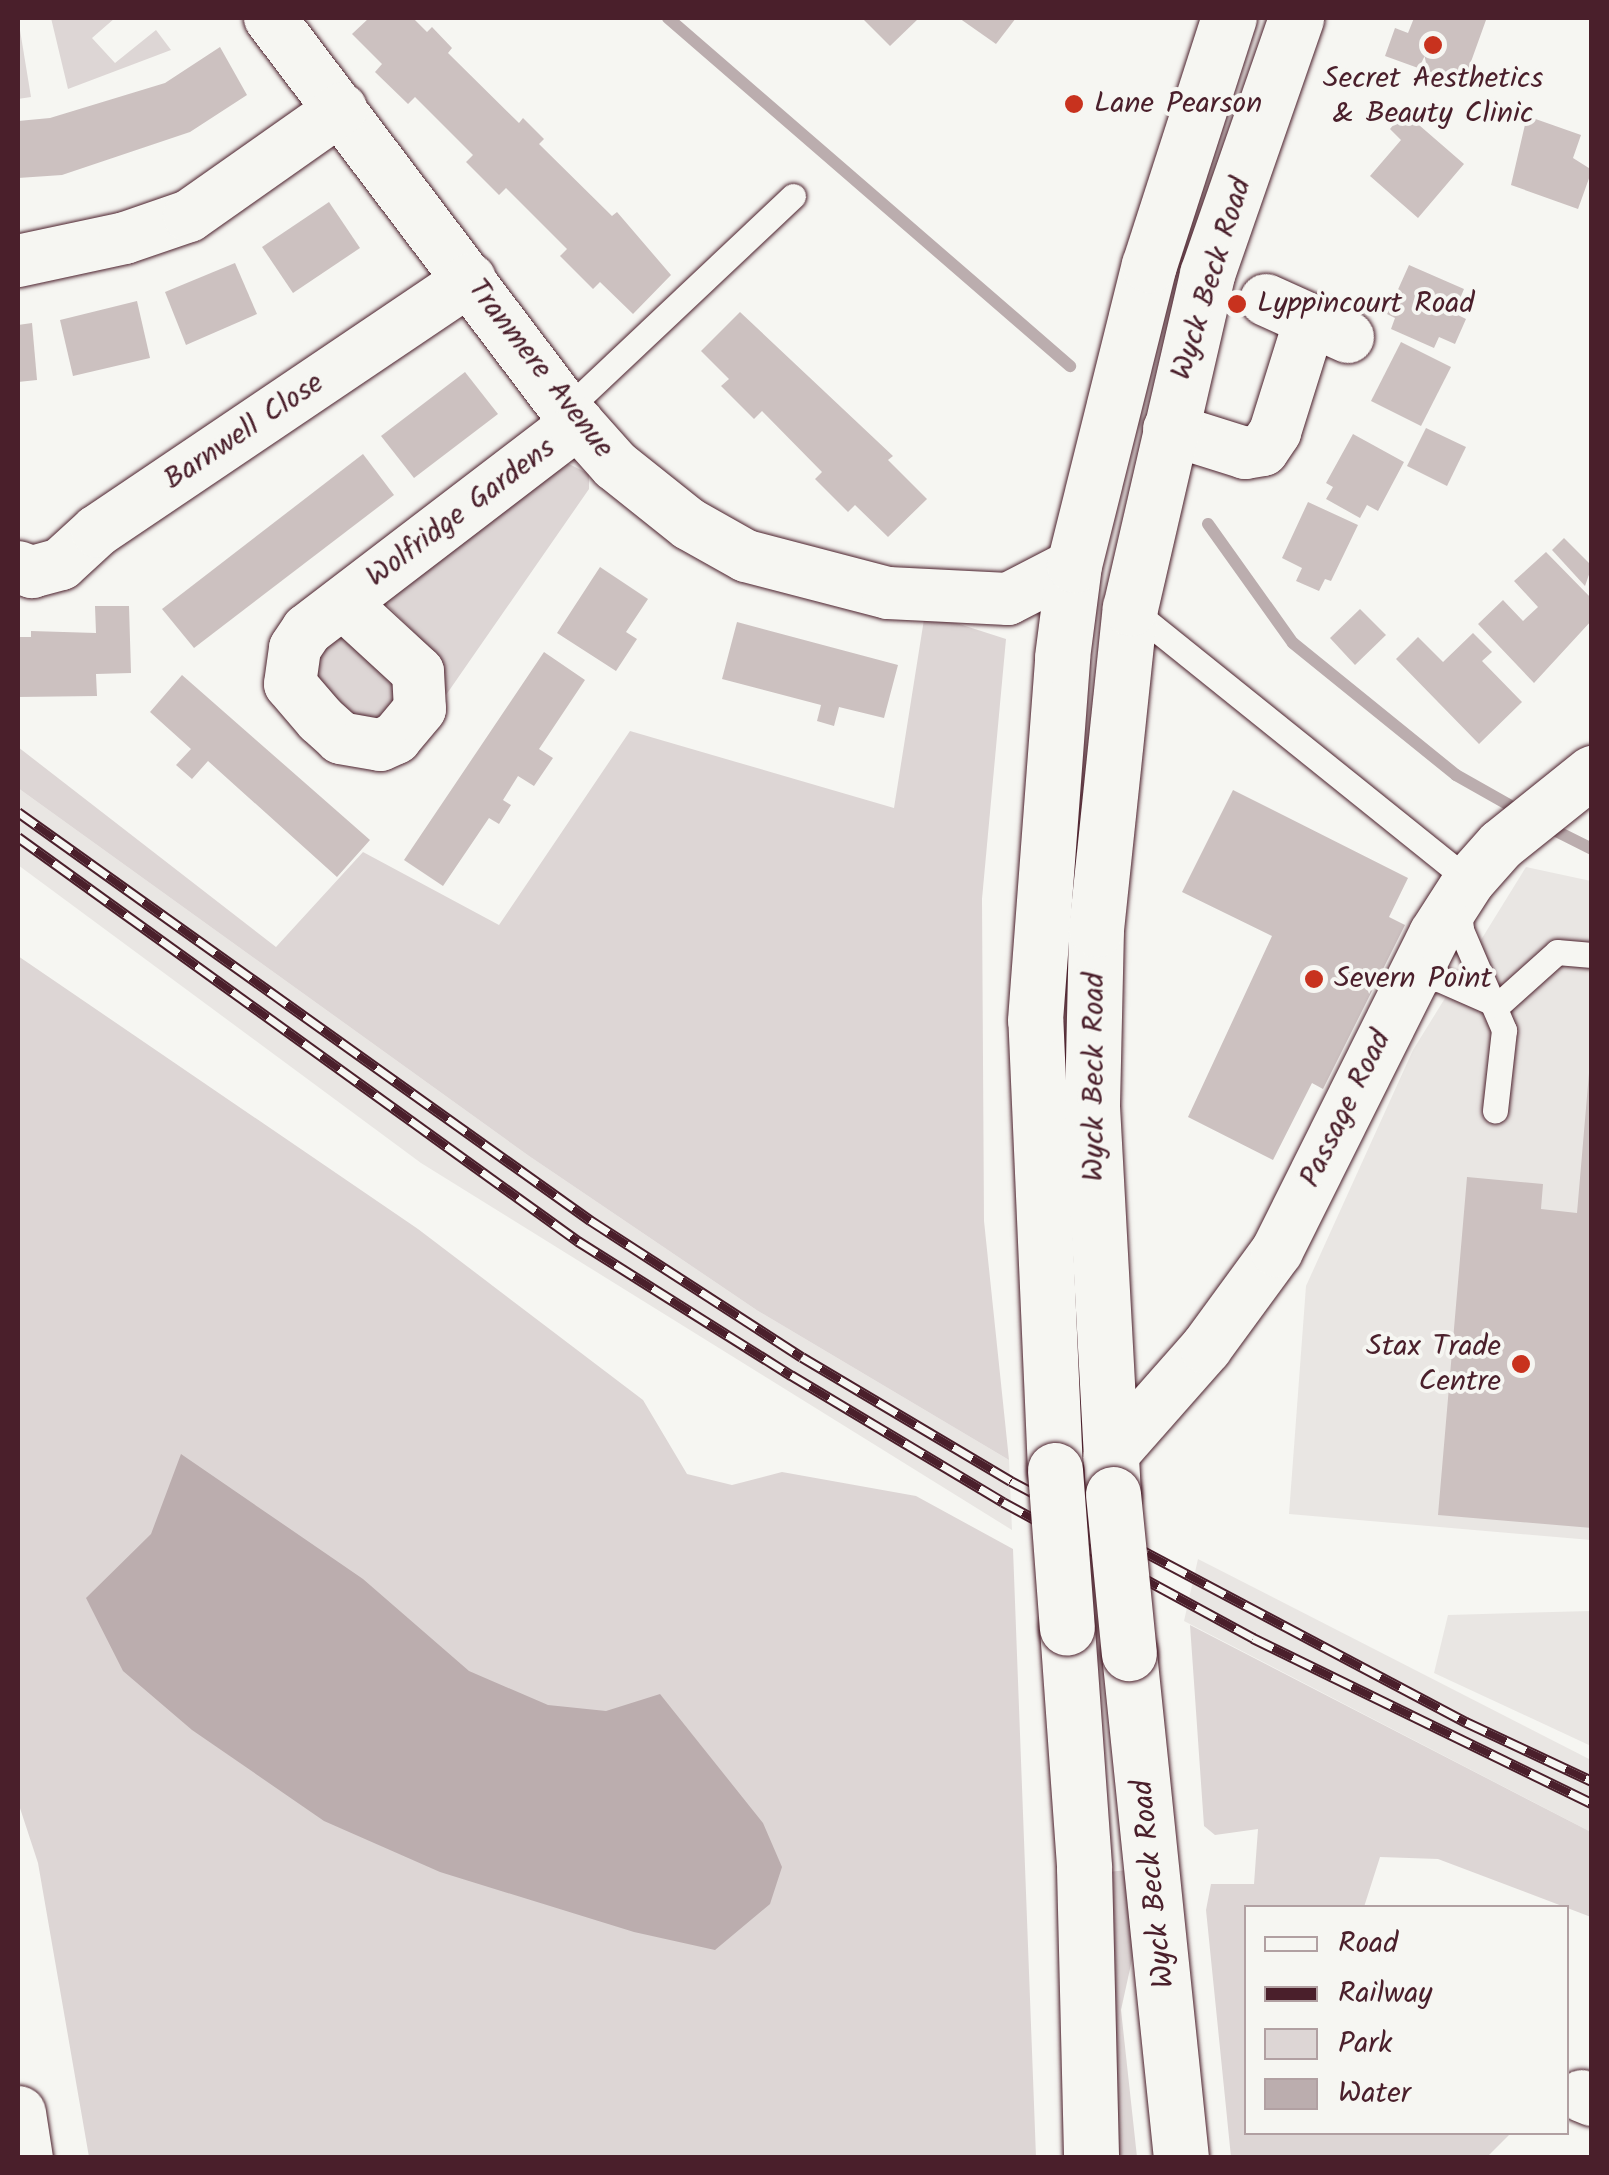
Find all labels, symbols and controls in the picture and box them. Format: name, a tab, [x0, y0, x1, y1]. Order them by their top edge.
marker: Secret Aesthetics & Beauty Clinic	[1422, 34, 1444, 56]
place label: Secret Aesthetics & Beauty Clinic	[1323, 61, 1543, 132]
place label: Lane Pearson	[1094, 86, 1262, 122]
marker: Lane Pearson	[1063, 93, 1085, 115]
street label: Wyck Beck Road	[1164, 174, 1260, 384]
street label: Tranmere Avenue	[459, 272, 621, 466]
place label: Lyppincourt Road	[1257, 286, 1474, 322]
marker: Lyppincourt Road	[1226, 293, 1248, 315]
street label: Barnwell Close	[157, 365, 331, 499]
street label: Wolfridge Gardens	[359, 430, 563, 596]
place label: Severn Point	[1334, 961, 1492, 997]
marker: Severn Point	[1303, 968, 1325, 990]
street label: Wyck Beck Road	[1077, 972, 1113, 1182]
street label: Passage Road	[1293, 1025, 1399, 1193]
place label: Stax Trade Centre	[1366, 1329, 1501, 1400]
marker: Stax Trade Centre	[1510, 1353, 1532, 1375]
street label: Wyck Beck Road	[1125, 1778, 1183, 1990]
legend	[1244, 1905, 1569, 2135]
text: Road	[1338, 1920, 1398, 1968]
text: Railway	[1338, 1970, 1432, 2018]
text: Park	[1338, 2020, 1392, 2068]
text: Water	[1338, 2070, 1411, 2118]

